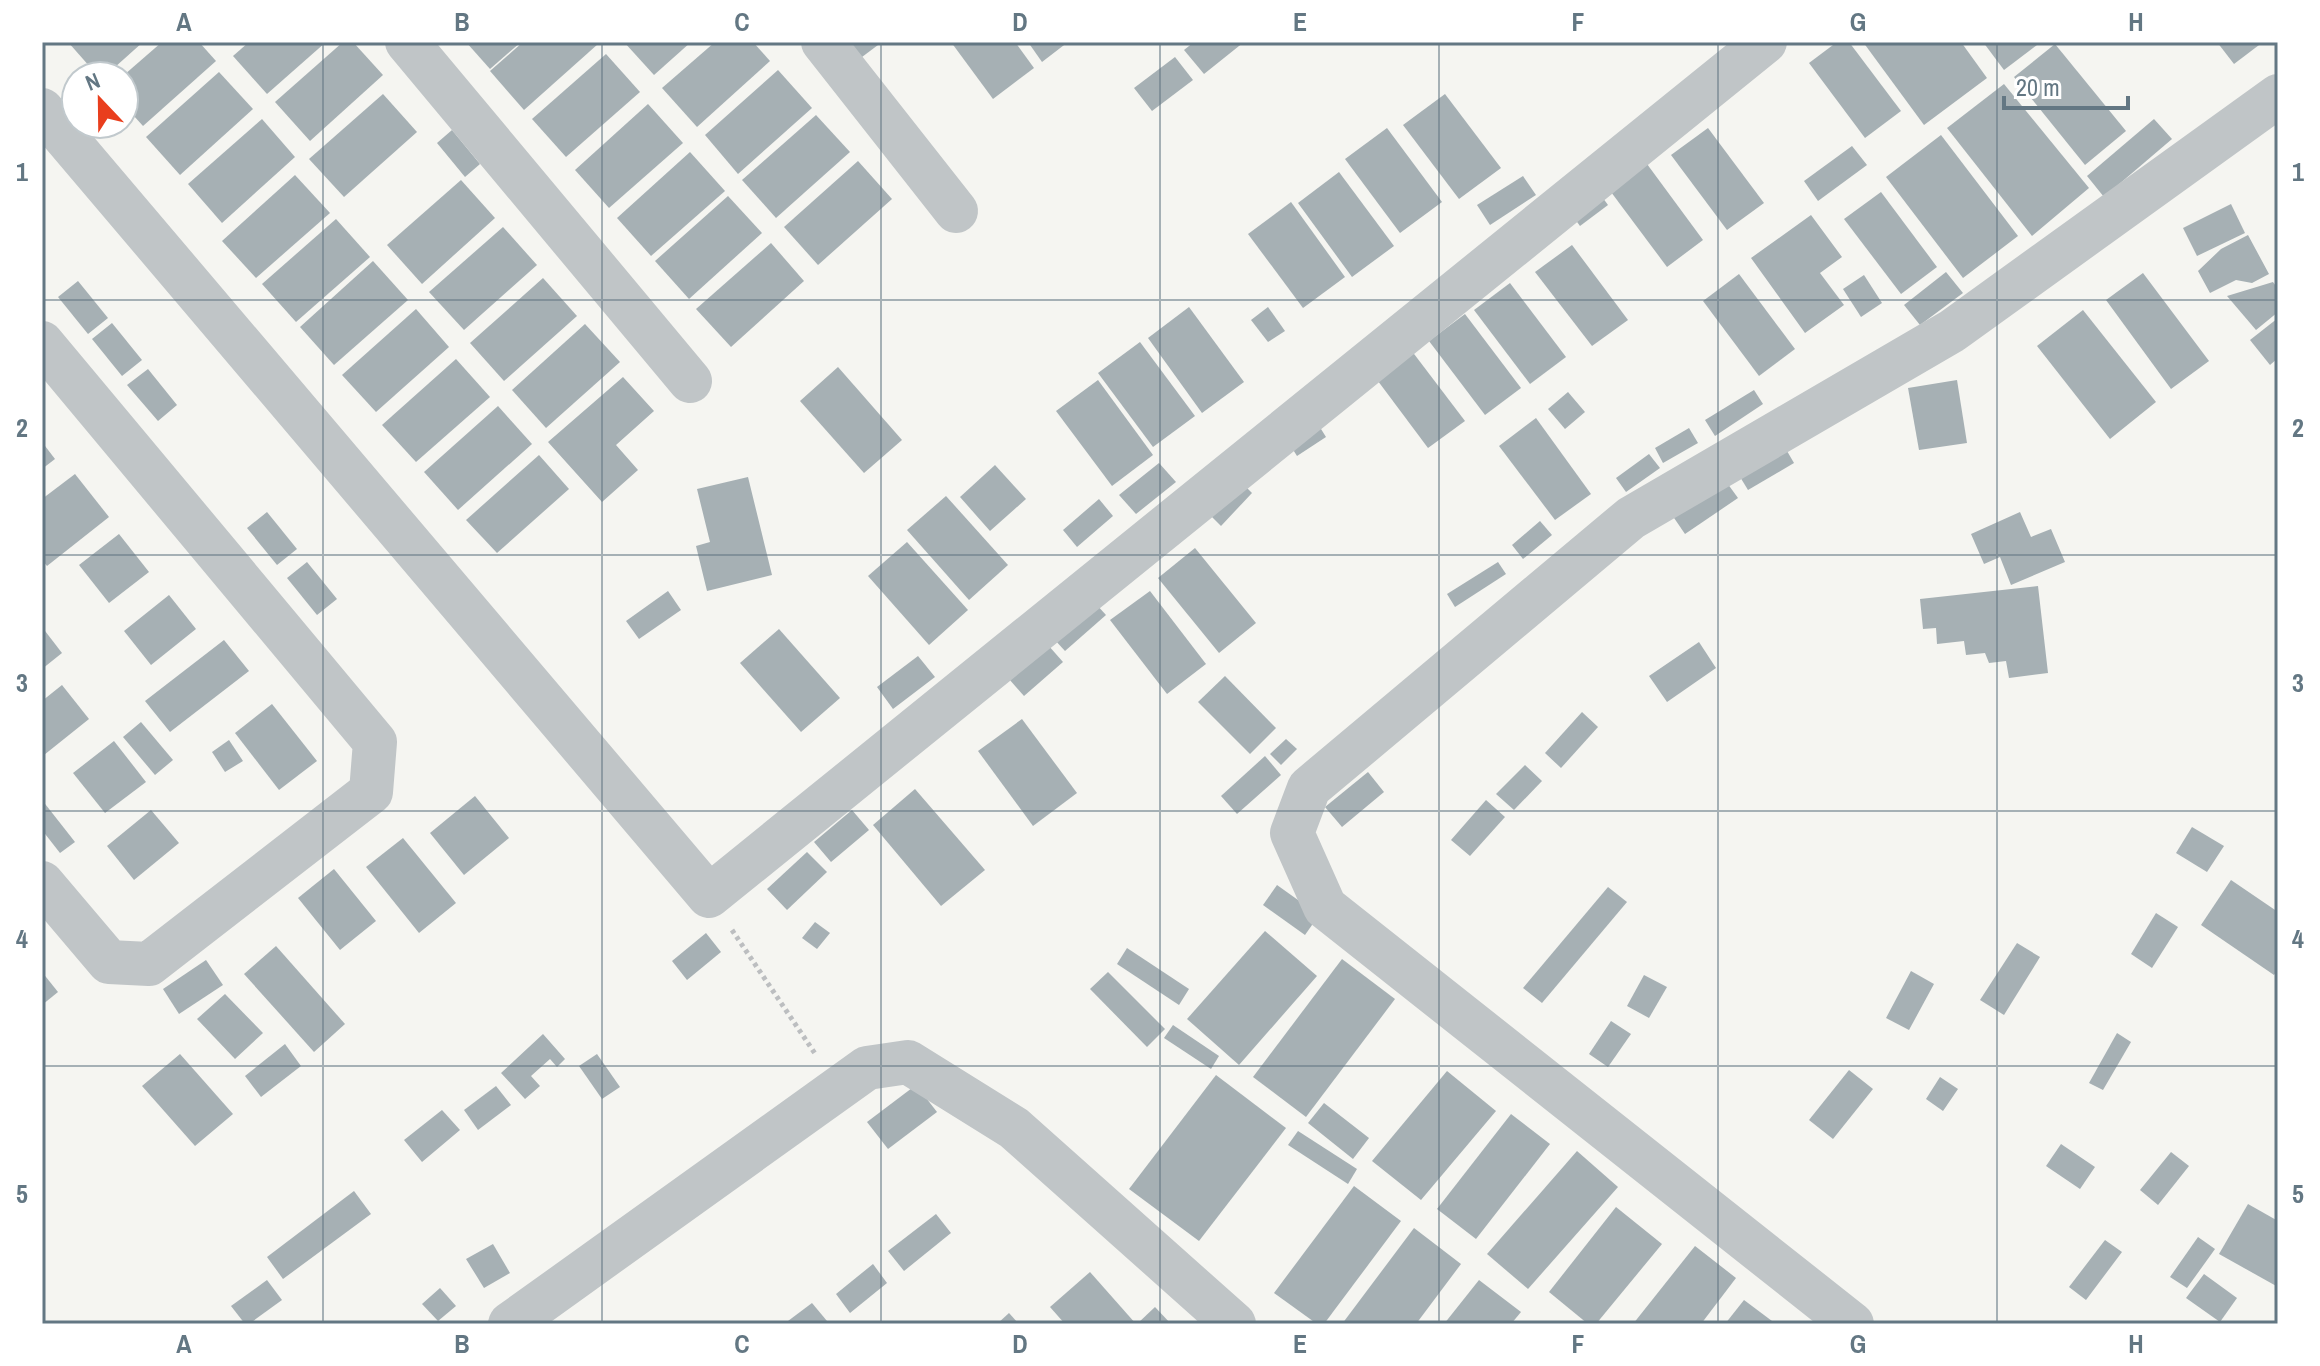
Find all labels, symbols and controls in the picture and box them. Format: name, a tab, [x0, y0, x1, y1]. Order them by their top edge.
text: A	[176, 4, 192, 39]
text: B	[454, 4, 470, 39]
text: C	[734, 4, 750, 39]
text: D	[1012, 4, 1028, 39]
text: E	[1293, 4, 1307, 39]
text: F	[1571, 4, 1585, 39]
text: G	[1850, 4, 1866, 39]
text: H	[2128, 4, 2144, 39]
north arrow	[60, 60, 140, 140]
scale bar	[2004, 60, 2128, 110]
text: N	[81, 65, 104, 98]
text: 20 m	[2016, 71, 2060, 103]
text: 1	[16, 154, 28, 189]
text: 1	[2292, 154, 2304, 189]
text: 2	[16, 410, 28, 445]
text: 2	[2292, 410, 2304, 445]
text: 3	[16, 665, 28, 700]
text: 3	[2292, 665, 2304, 700]
text: 4	[16, 921, 28, 956]
text: 4	[2292, 921, 2304, 956]
text: 5	[16, 1176, 28, 1211]
text: 5	[2292, 1176, 2304, 1211]
text: A	[176, 1326, 192, 1361]
text: B	[454, 1326, 470, 1361]
text: C	[734, 1326, 750, 1361]
text: D	[1012, 1326, 1028, 1361]
text: E	[1293, 1326, 1307, 1361]
text: F	[1571, 1326, 1585, 1361]
text: G	[1850, 1326, 1866, 1361]
text: H	[2128, 1326, 2144, 1361]

